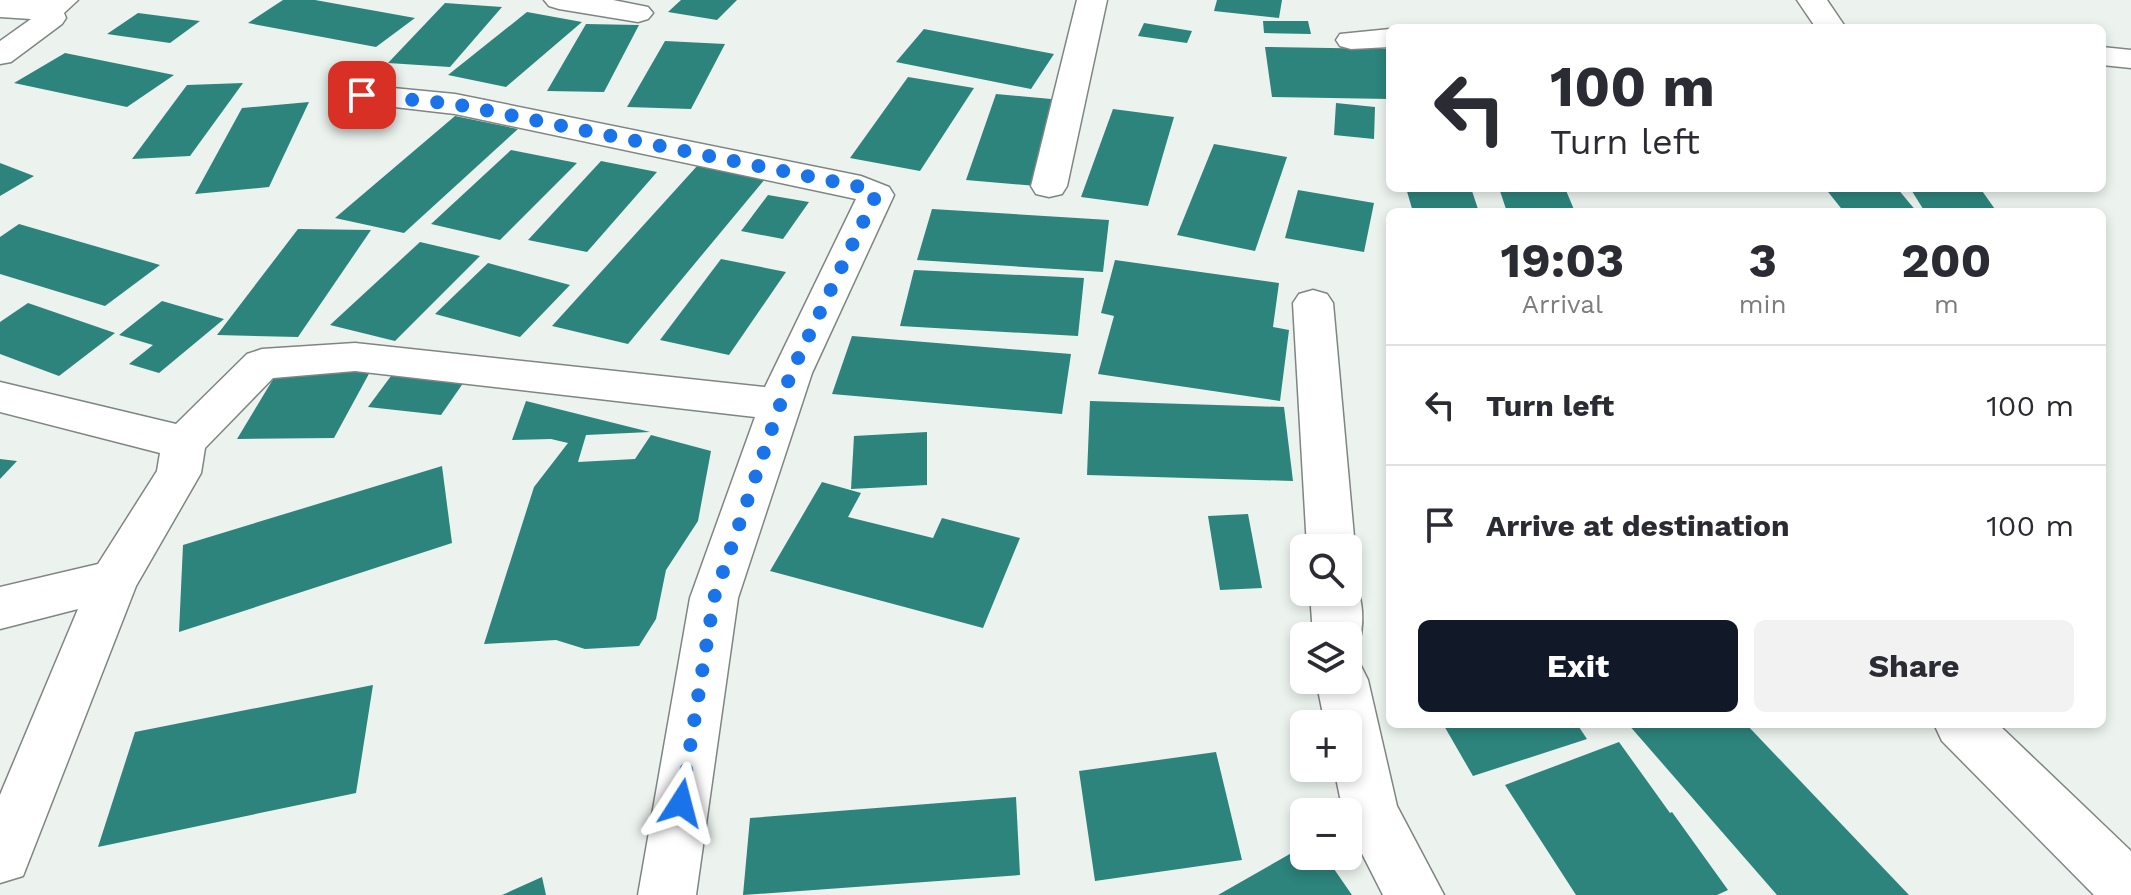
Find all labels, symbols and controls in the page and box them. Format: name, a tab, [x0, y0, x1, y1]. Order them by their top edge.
text: 100 m	[1550, 54, 1715, 120]
icon: left	[1418, 56, 1522, 160]
pin	[328, 61, 396, 129]
icon: arrive	[340, 73, 384, 117]
text: Turn left	[1550, 121, 1700, 163]
text: 19:03	[1501, 232, 1624, 289]
text: 3	[1748, 232, 1777, 289]
text: 200	[1901, 232, 1991, 289]
text: Arrival	[1522, 289, 1603, 319]
text: min	[1739, 289, 1787, 319]
text: m	[1934, 289, 1959, 319]
icon: left	[1418, 383, 1462, 427]
text: Turn left	[1486, 388, 1614, 423]
text: 100 m	[1986, 388, 2074, 423]
icon: arrive	[1418, 503, 1462, 547]
text: Arrive at destination	[1486, 508, 1790, 543]
text: 100 m	[1986, 508, 2074, 543]
map controls	[1290, 534, 1362, 870]
button: search	[1290, 534, 1362, 606]
button: Exit	[1418, 620, 1738, 712]
button: Share	[1754, 620, 2074, 712]
button: layers	[1290, 622, 1362, 694]
button: +	[1290, 710, 1362, 782]
position arrow	[639, 761, 723, 845]
button: −	[1290, 798, 1362, 870]

